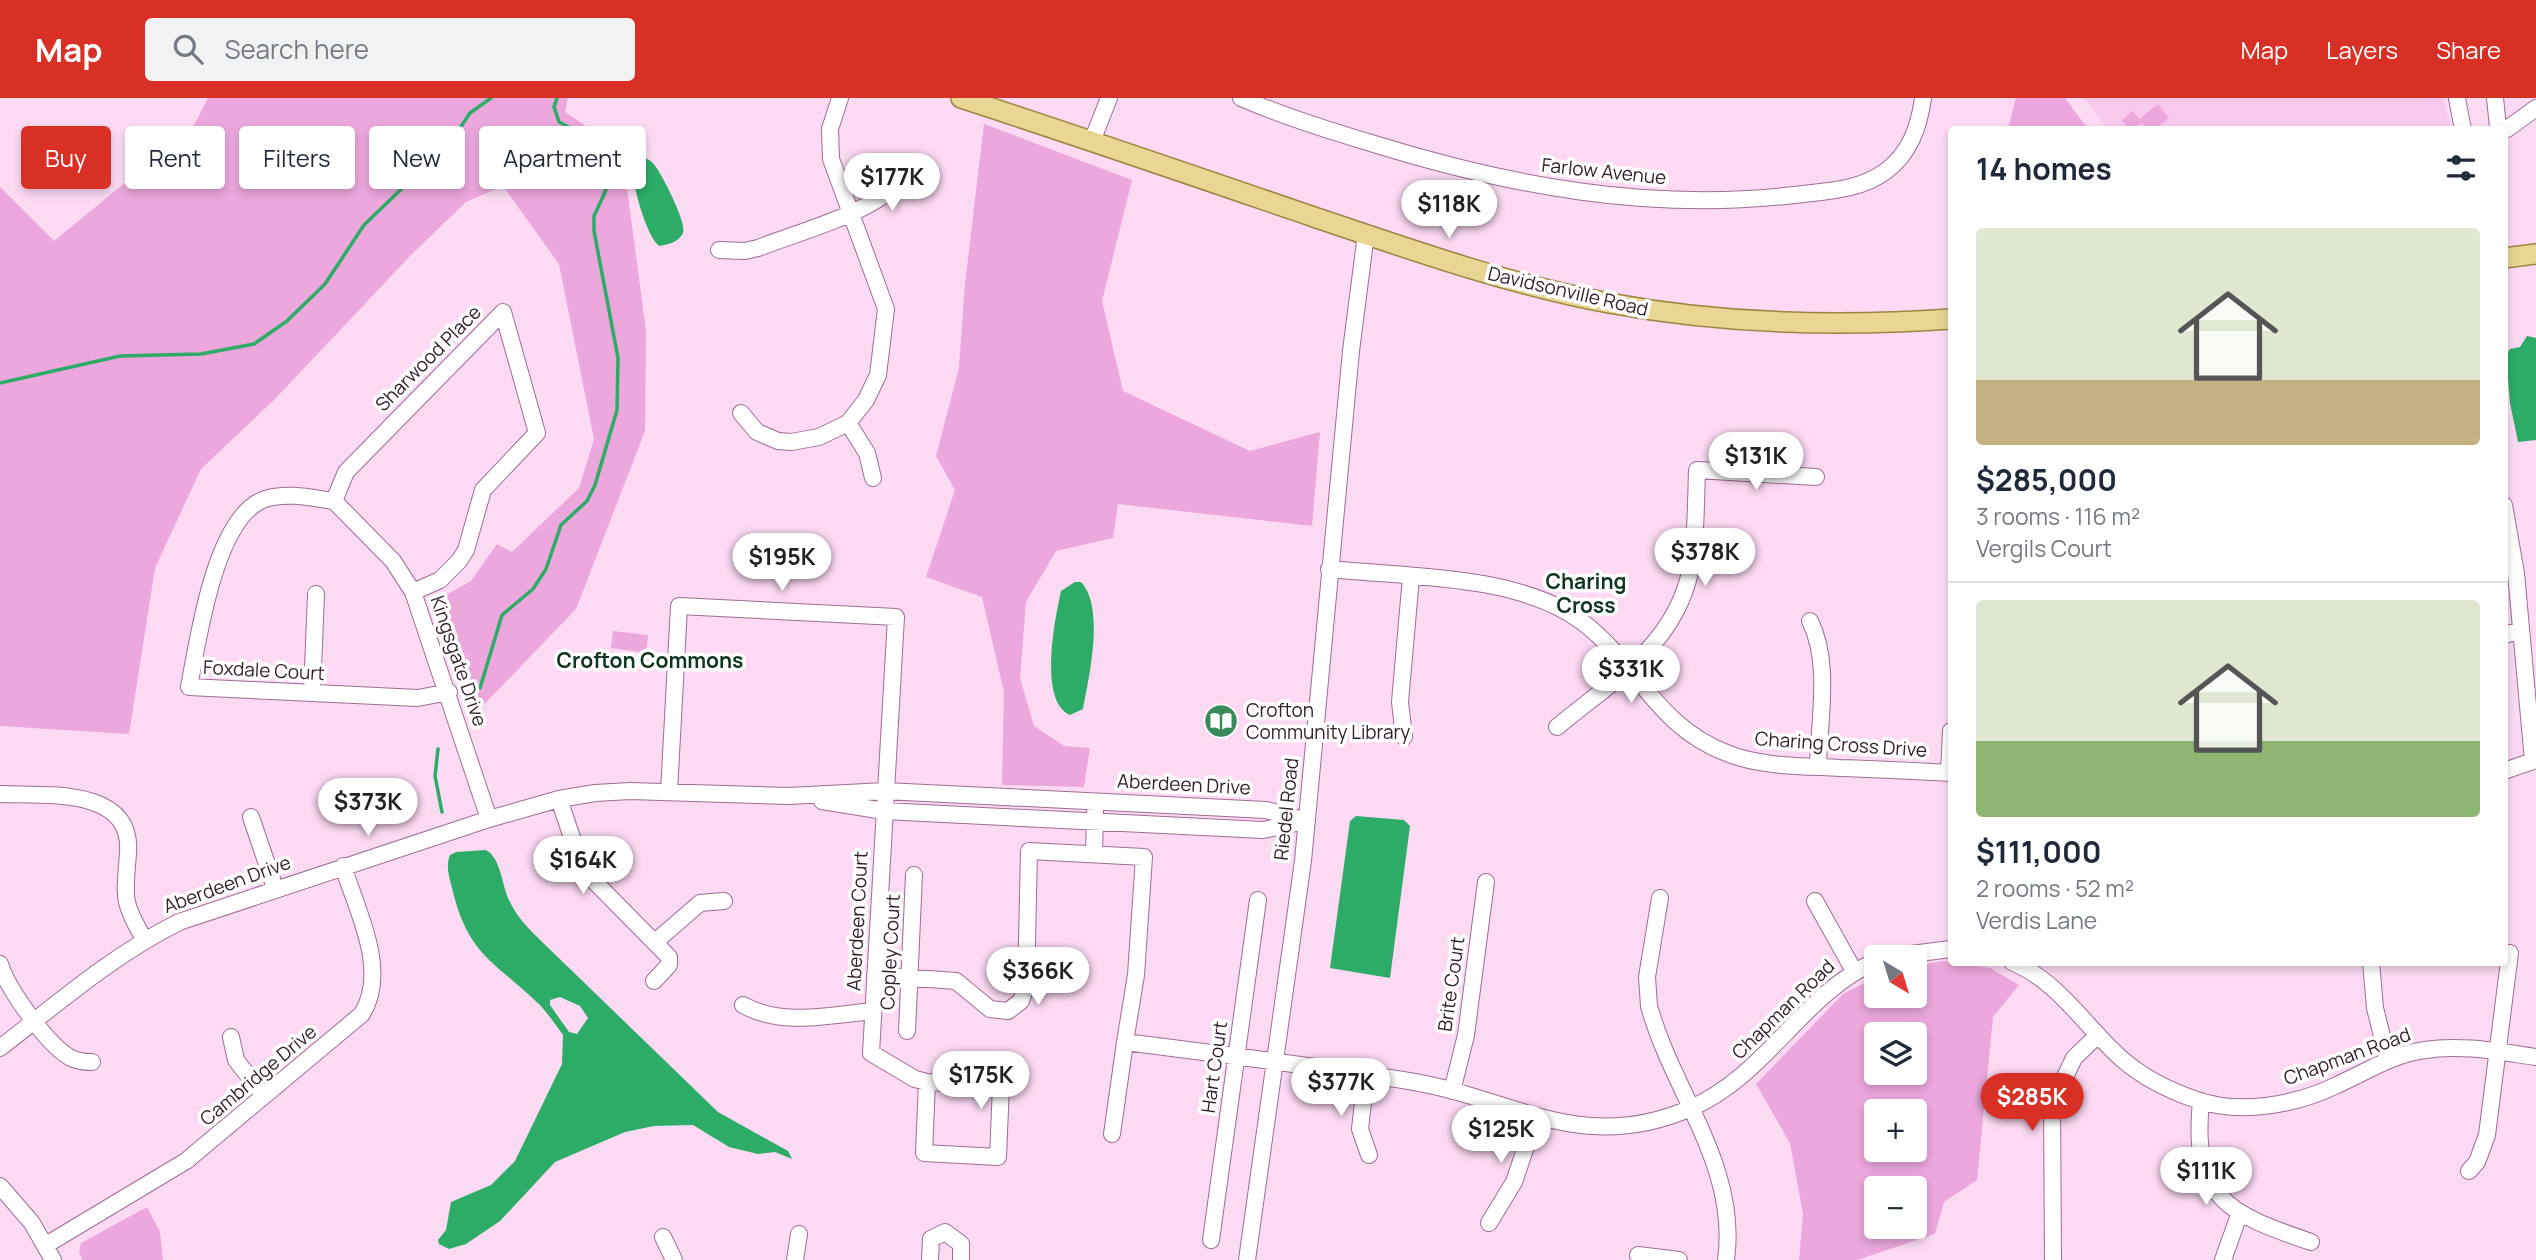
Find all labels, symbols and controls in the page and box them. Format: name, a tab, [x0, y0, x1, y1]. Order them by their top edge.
search box	[145, 18, 635, 81]
text: Map	[35, 27, 103, 72]
icon: search	[169, 30, 207, 68]
text: Search here	[225, 31, 369, 67]
text: Map	[2241, 33, 2288, 66]
text: Layers	[2326, 33, 2398, 66]
text: Share	[2436, 33, 2501, 66]
chip: Buy	[21, 126, 111, 189]
chip: Rent	[125, 126, 225, 189]
chip: Filters	[239, 126, 355, 189]
chip: New	[369, 126, 465, 189]
chip: Apartment	[479, 126, 646, 189]
text: 14 homes	[1976, 148, 2112, 189]
icon: filters	[2442, 149, 2480, 187]
street label: Farlow Avenue	[1540, 152, 1668, 190]
pin: $177K	[843, 153, 941, 213]
text: $177K	[860, 160, 924, 192]
pin: $118K	[1400, 180, 1498, 240]
text: $118K	[1417, 187, 1481, 219]
street label: Davidsonville Road	[1485, 260, 1651, 322]
icon: home	[2165, 273, 2291, 399]
street label: Sharwood Place	[369, 299, 487, 417]
pin: $131K	[1707, 432, 1805, 492]
text: $131K	[1725, 439, 1787, 471]
text: $285,000	[1976, 459, 2117, 500]
text: 3 rooms · 116 m²	[1976, 500, 2140, 532]
pin: $378K	[1656, 528, 1754, 588]
text: Vergils Court	[1976, 532, 2112, 564]
pin: $195K	[733, 533, 831, 593]
text: $378K	[1670, 535, 1740, 567]
text: $195K	[748, 540, 816, 572]
district label: Charing Cross	[1545, 567, 1627, 619]
street label: Kingsgate Drive	[424, 592, 494, 730]
icon: home	[2165, 645, 2291, 771]
district label: Crofton Commons	[557, 646, 743, 674]
pin: $331K	[1582, 646, 1680, 705]
text: $331K	[1598, 652, 1664, 684]
street label: Foxdale Court	[203, 654, 325, 686]
place label: Crofton Community Library	[1246, 697, 1410, 745]
library icon: Crofton Community Library	[1202, 702, 1240, 740]
street label: Charing Cross Drive	[1754, 725, 1928, 763]
street label: Riedel Road	[1268, 756, 1304, 862]
street label: Aberdeen Drive	[1117, 768, 1251, 800]
pin: $373K	[319, 778, 417, 838]
text: $373K	[334, 785, 402, 817]
text: $111,000	[1976, 831, 2101, 872]
pin: $164K	[534, 836, 632, 896]
text: $164K	[549, 843, 617, 875]
street label: Aberdeen Drive	[160, 849, 294, 919]
street label: Aberdeen Court	[840, 850, 874, 992]
text: 2 rooms · 52 m²	[1976, 872, 2134, 904]
street label: Copley Court	[874, 893, 906, 1011]
text: Verdis Lane	[1976, 904, 2097, 936]
street label: Brite Court	[1431, 935, 1471, 1033]
north arrow	[1864, 945, 1927, 1008]
map controls	[1864, 945, 1927, 1239]
pin: $366K	[989, 948, 1087, 1007]
street label: Chapman Road	[1726, 953, 1840, 1065]
text: $366K	[1002, 954, 1074, 986]
street label: Cambridge Drive	[194, 1019, 322, 1131]
street label: Hart Court	[1195, 1019, 1233, 1115]
street label: Chapman Road	[2280, 1021, 2414, 1091]
button: layers	[1864, 1022, 1927, 1085]
pin: $175K	[932, 1052, 1030, 1111]
text: $175K	[948, 1058, 1014, 1090]
pin: $377K	[1292, 1058, 1390, 1118]
text: $377K	[1307, 1065, 1375, 1097]
pin: $285K	[1983, 1074, 2081, 1133]
text: $285K	[1997, 1080, 2067, 1112]
button: +	[1864, 1099, 1927, 1162]
pin: $125K	[1452, 1105, 1550, 1165]
text: $125K	[1468, 1112, 1534, 1144]
pin: $111K	[2157, 1148, 2255, 1207]
text: $111K	[2176, 1154, 2236, 1186]
button: −	[1864, 1176, 1927, 1239]

